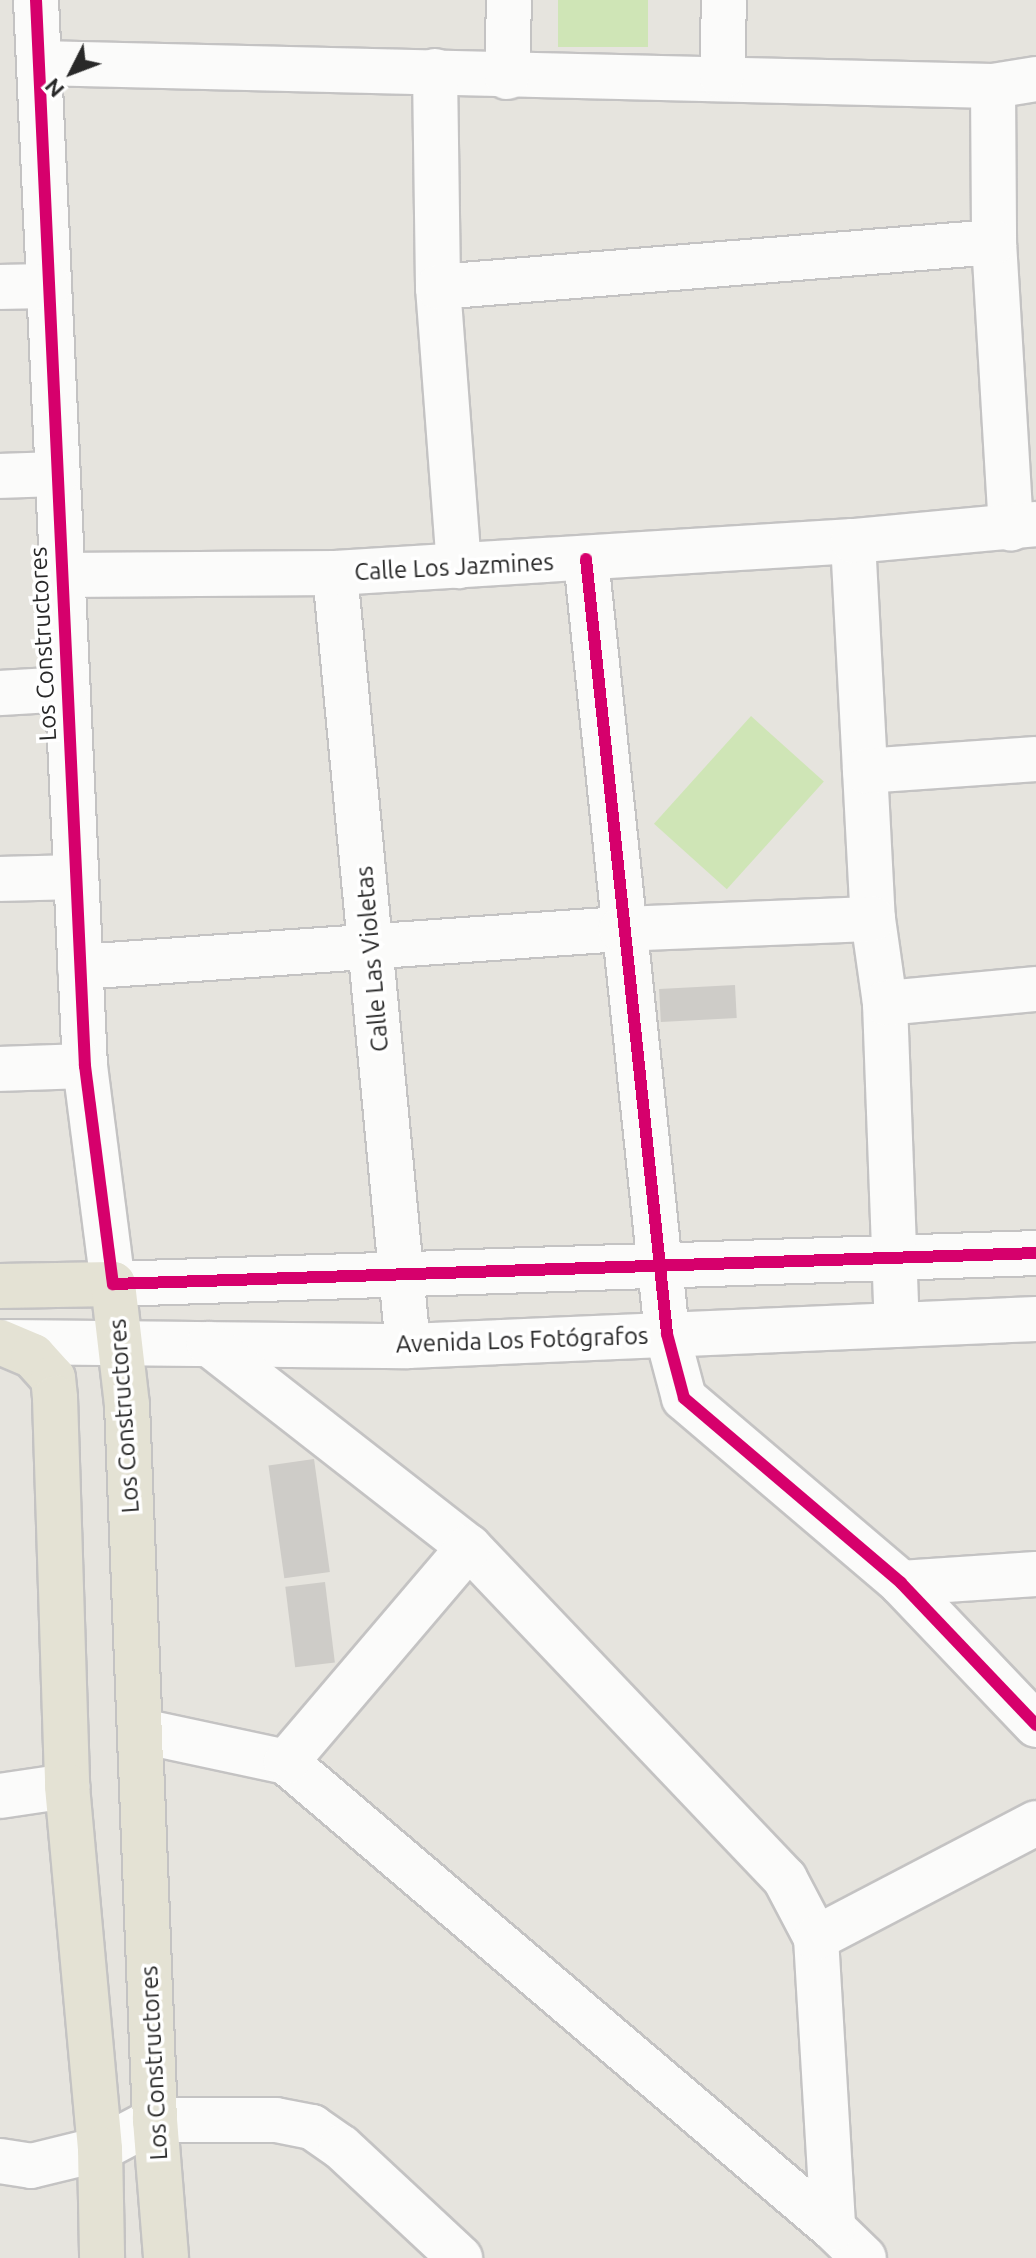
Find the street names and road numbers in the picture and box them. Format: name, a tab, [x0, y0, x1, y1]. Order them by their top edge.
street label: Los Constructores	[24, 546, 62, 742]
street label: Calle Los Jazmines	[354, 547, 554, 587]
street label: Calle Las Violetas	[350, 865, 394, 1053]
street label: Los Constructores	[103, 1318, 145, 1514]
street label: Avenida Los Fotógrafos	[395, 1321, 649, 1359]
street label: Los Constructores	[135, 1965, 173, 2161]

